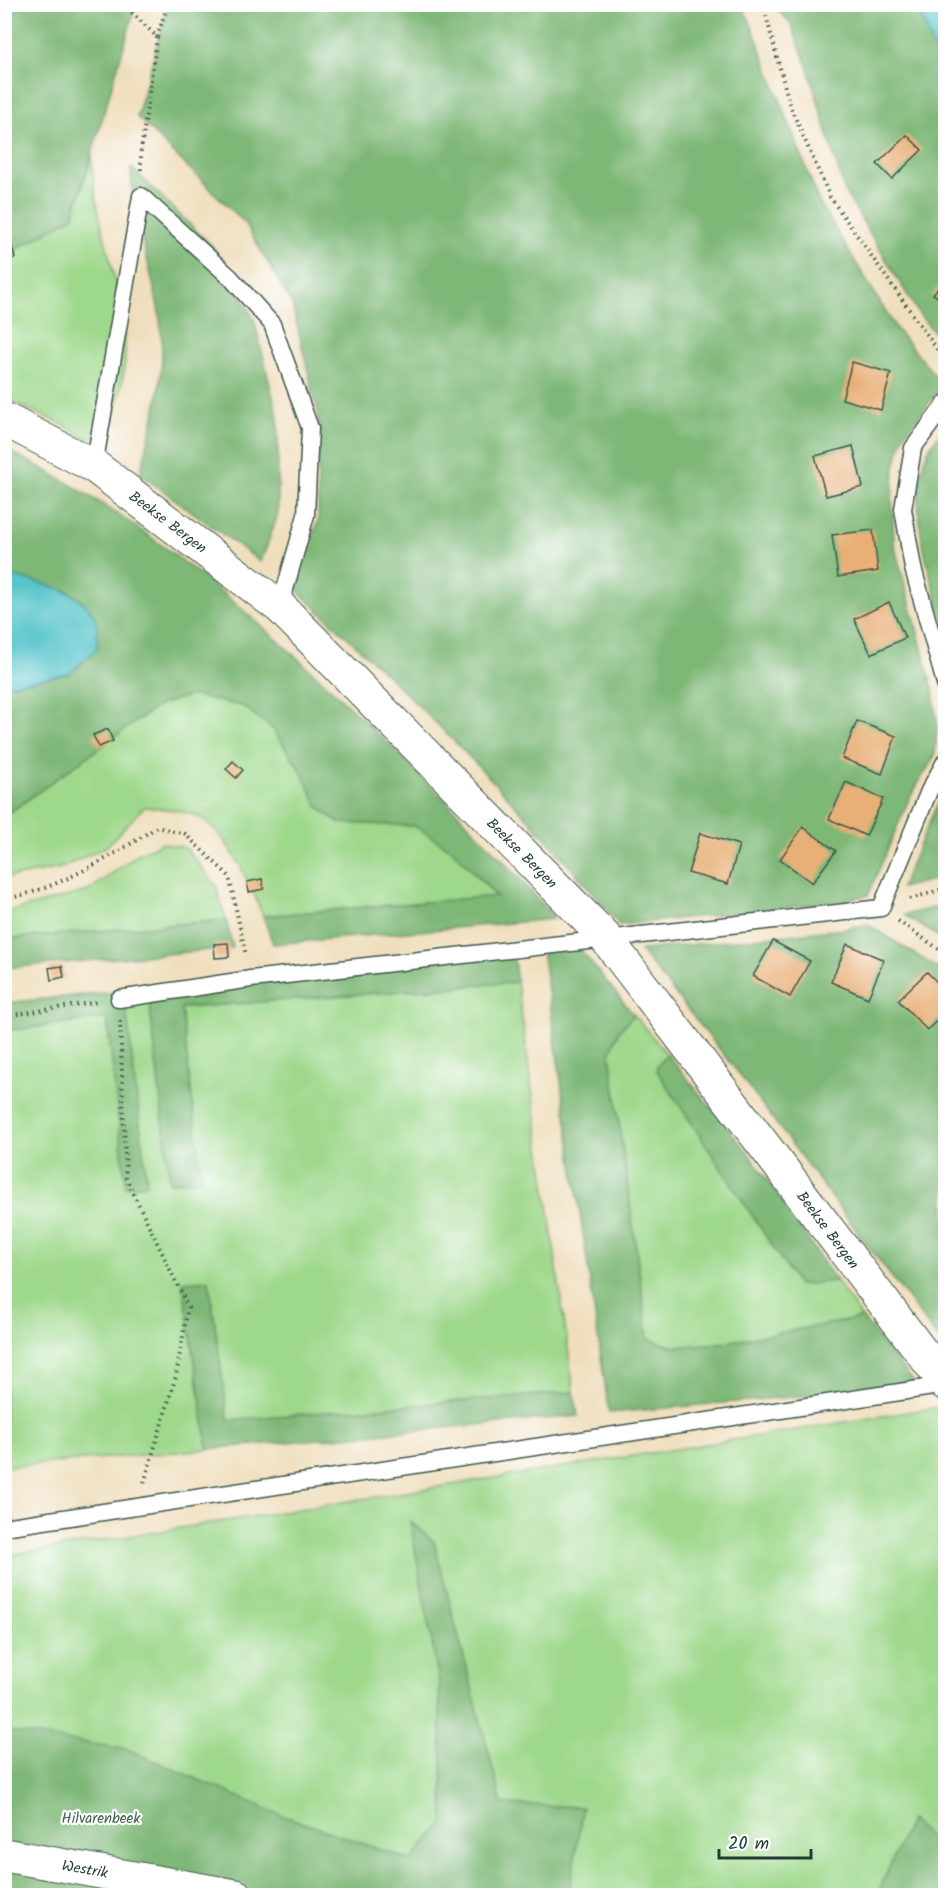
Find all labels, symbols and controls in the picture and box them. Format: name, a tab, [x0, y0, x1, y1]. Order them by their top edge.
street label: Beekse Bergen	[123, 485, 212, 560]
street label: Beekse Bergen	[480, 813, 562, 895]
street label: Beekse Bergen	[790, 1186, 865, 1275]
park label: Hilvarenbeek	[62, 1807, 141, 1831]
scale bar	[719, 1822, 810, 1860]
text: 20 m	[728, 1830, 769, 1859]
street label: Westrik	[60, 1854, 111, 1886]

